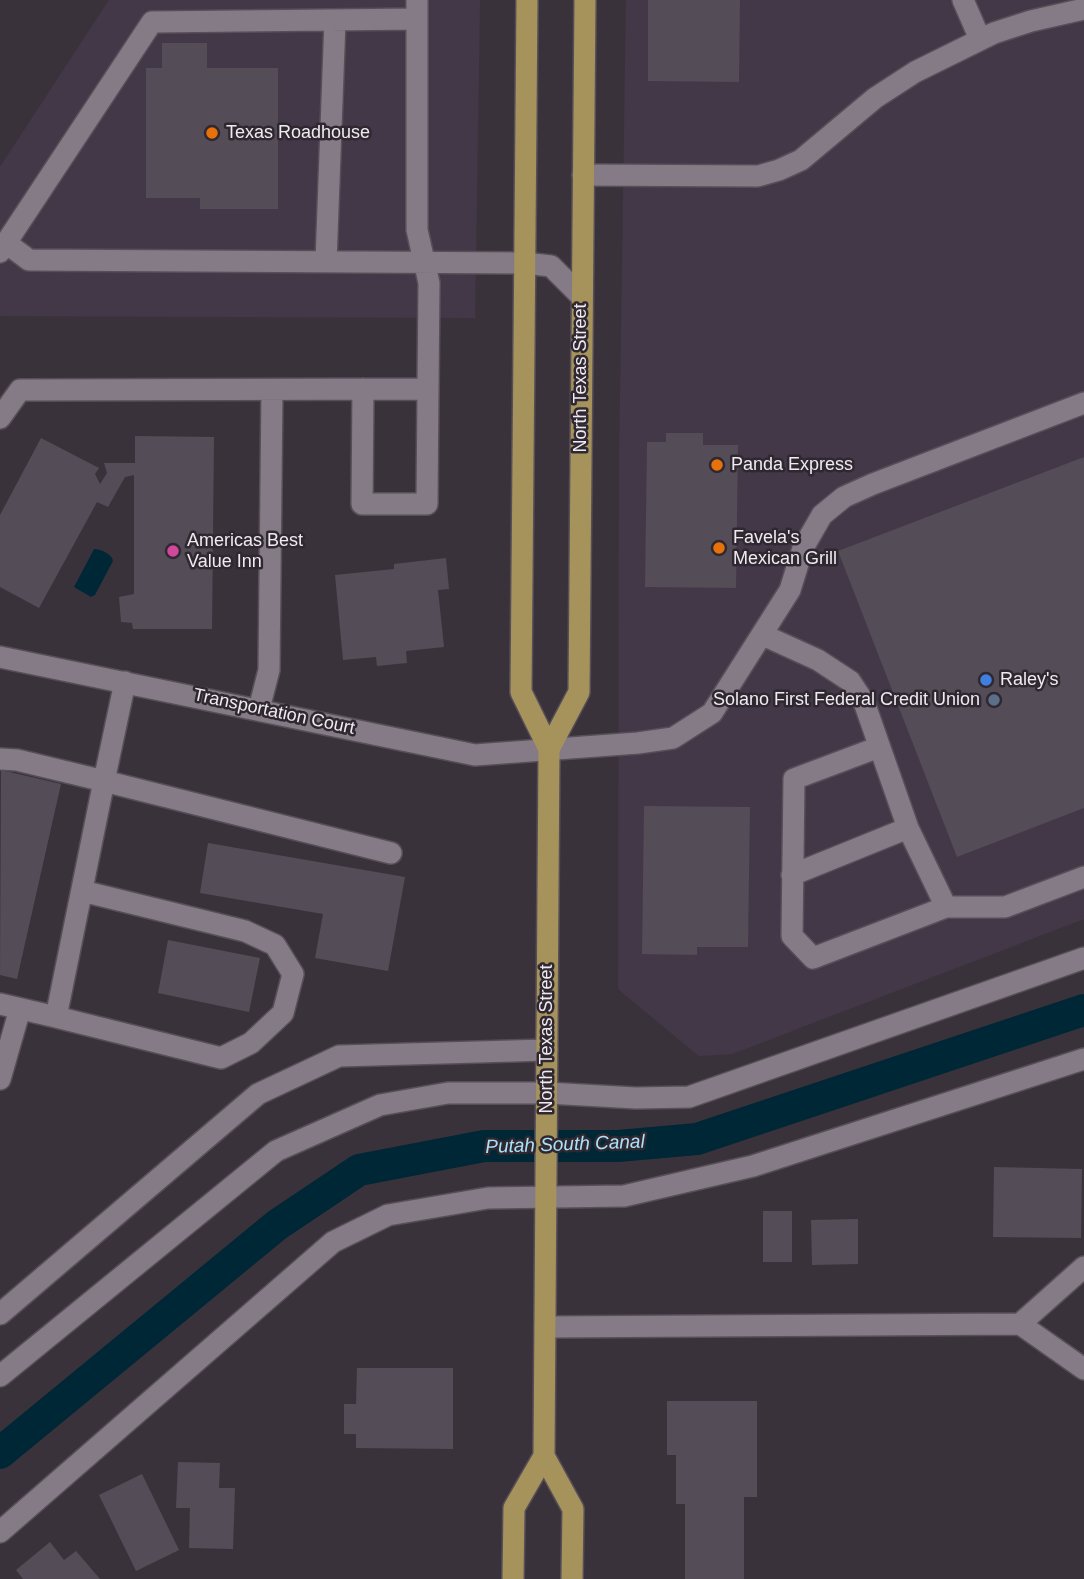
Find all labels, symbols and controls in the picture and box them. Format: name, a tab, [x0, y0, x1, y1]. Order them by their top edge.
place label: Texas Roadhouse	[226, 122, 370, 144]
marker: Texas Roadhouse	[204, 125, 220, 141]
street label: North Texas Street	[570, 303, 592, 453]
place label: Panda Express	[731, 454, 853, 476]
marker: Panda Express	[709, 457, 725, 473]
place label: Favela's Mexican Grill	[733, 527, 837, 570]
place label: Americas Best Value Inn	[187, 530, 303, 572]
marker: Favela's Mexican Grill	[711, 540, 727, 556]
marker: Americas Best Value Inn	[165, 543, 181, 559]
place label: Raley's	[1000, 669, 1058, 691]
marker: Raley's	[978, 672, 994, 688]
street label: Transportation Court	[191, 684, 357, 740]
place label: Solano First Federal Credit Union	[713, 689, 980, 711]
marker: Solano First Federal Credit Union	[986, 692, 1002, 708]
street label: North Texas Street	[536, 964, 558, 1114]
water label: Putah South Canal	[485, 1131, 645, 1159]

